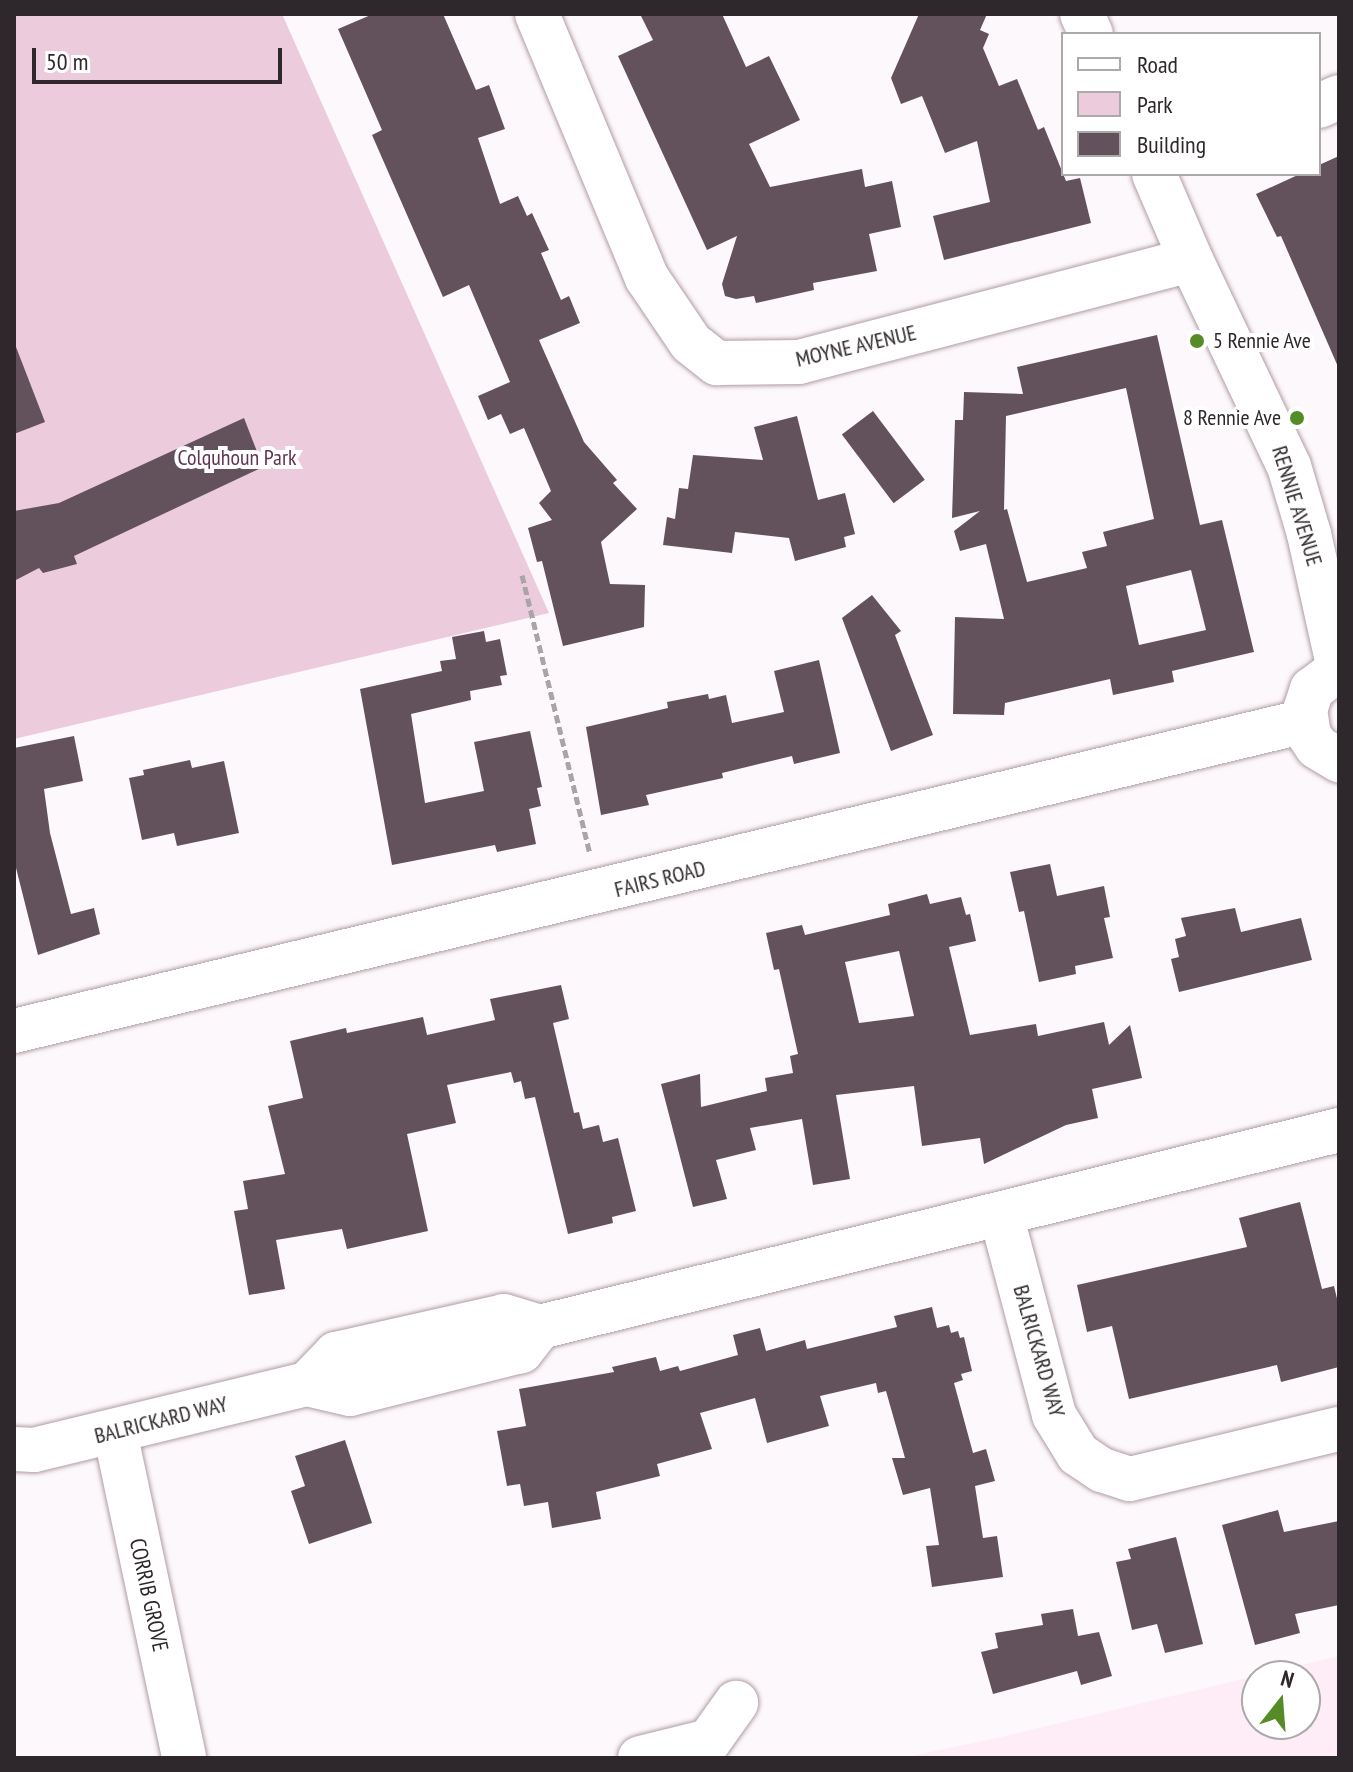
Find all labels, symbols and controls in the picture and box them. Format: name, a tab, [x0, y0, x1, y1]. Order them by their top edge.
scale bar	[36, 32, 286, 82]
legend	[1061, 32, 1321, 176]
text: 50 m	[46, 46, 88, 77]
text: Road	[1137, 49, 1178, 80]
text: Park	[1137, 89, 1173, 120]
text: Building	[1137, 129, 1206, 160]
street label: MOYNE AVENUE	[793, 319, 919, 373]
place label: 5 Rennie Ave	[1213, 328, 1312, 354]
marker: 5 Rennie Ave	[1188, 332, 1206, 350]
place label: 8 Rennie Ave	[1182, 405, 1281, 431]
marker: 8 Rennie Ave	[1288, 409, 1306, 427]
street label: RENNIE AVENUE	[1266, 442, 1328, 570]
park label: Colquhoun Park	[178, 445, 296, 471]
street label: FAIRS ROAD	[612, 855, 708, 903]
street label: BALRICKARD WAY	[1007, 1282, 1071, 1420]
street label: BALRICKARD WAY	[92, 1391, 230, 1449]
street label: CORRIB GROVE	[124, 1536, 174, 1654]
north arrow	[1241, 1660, 1321, 1740]
text: N	[1278, 1664, 1297, 1694]

